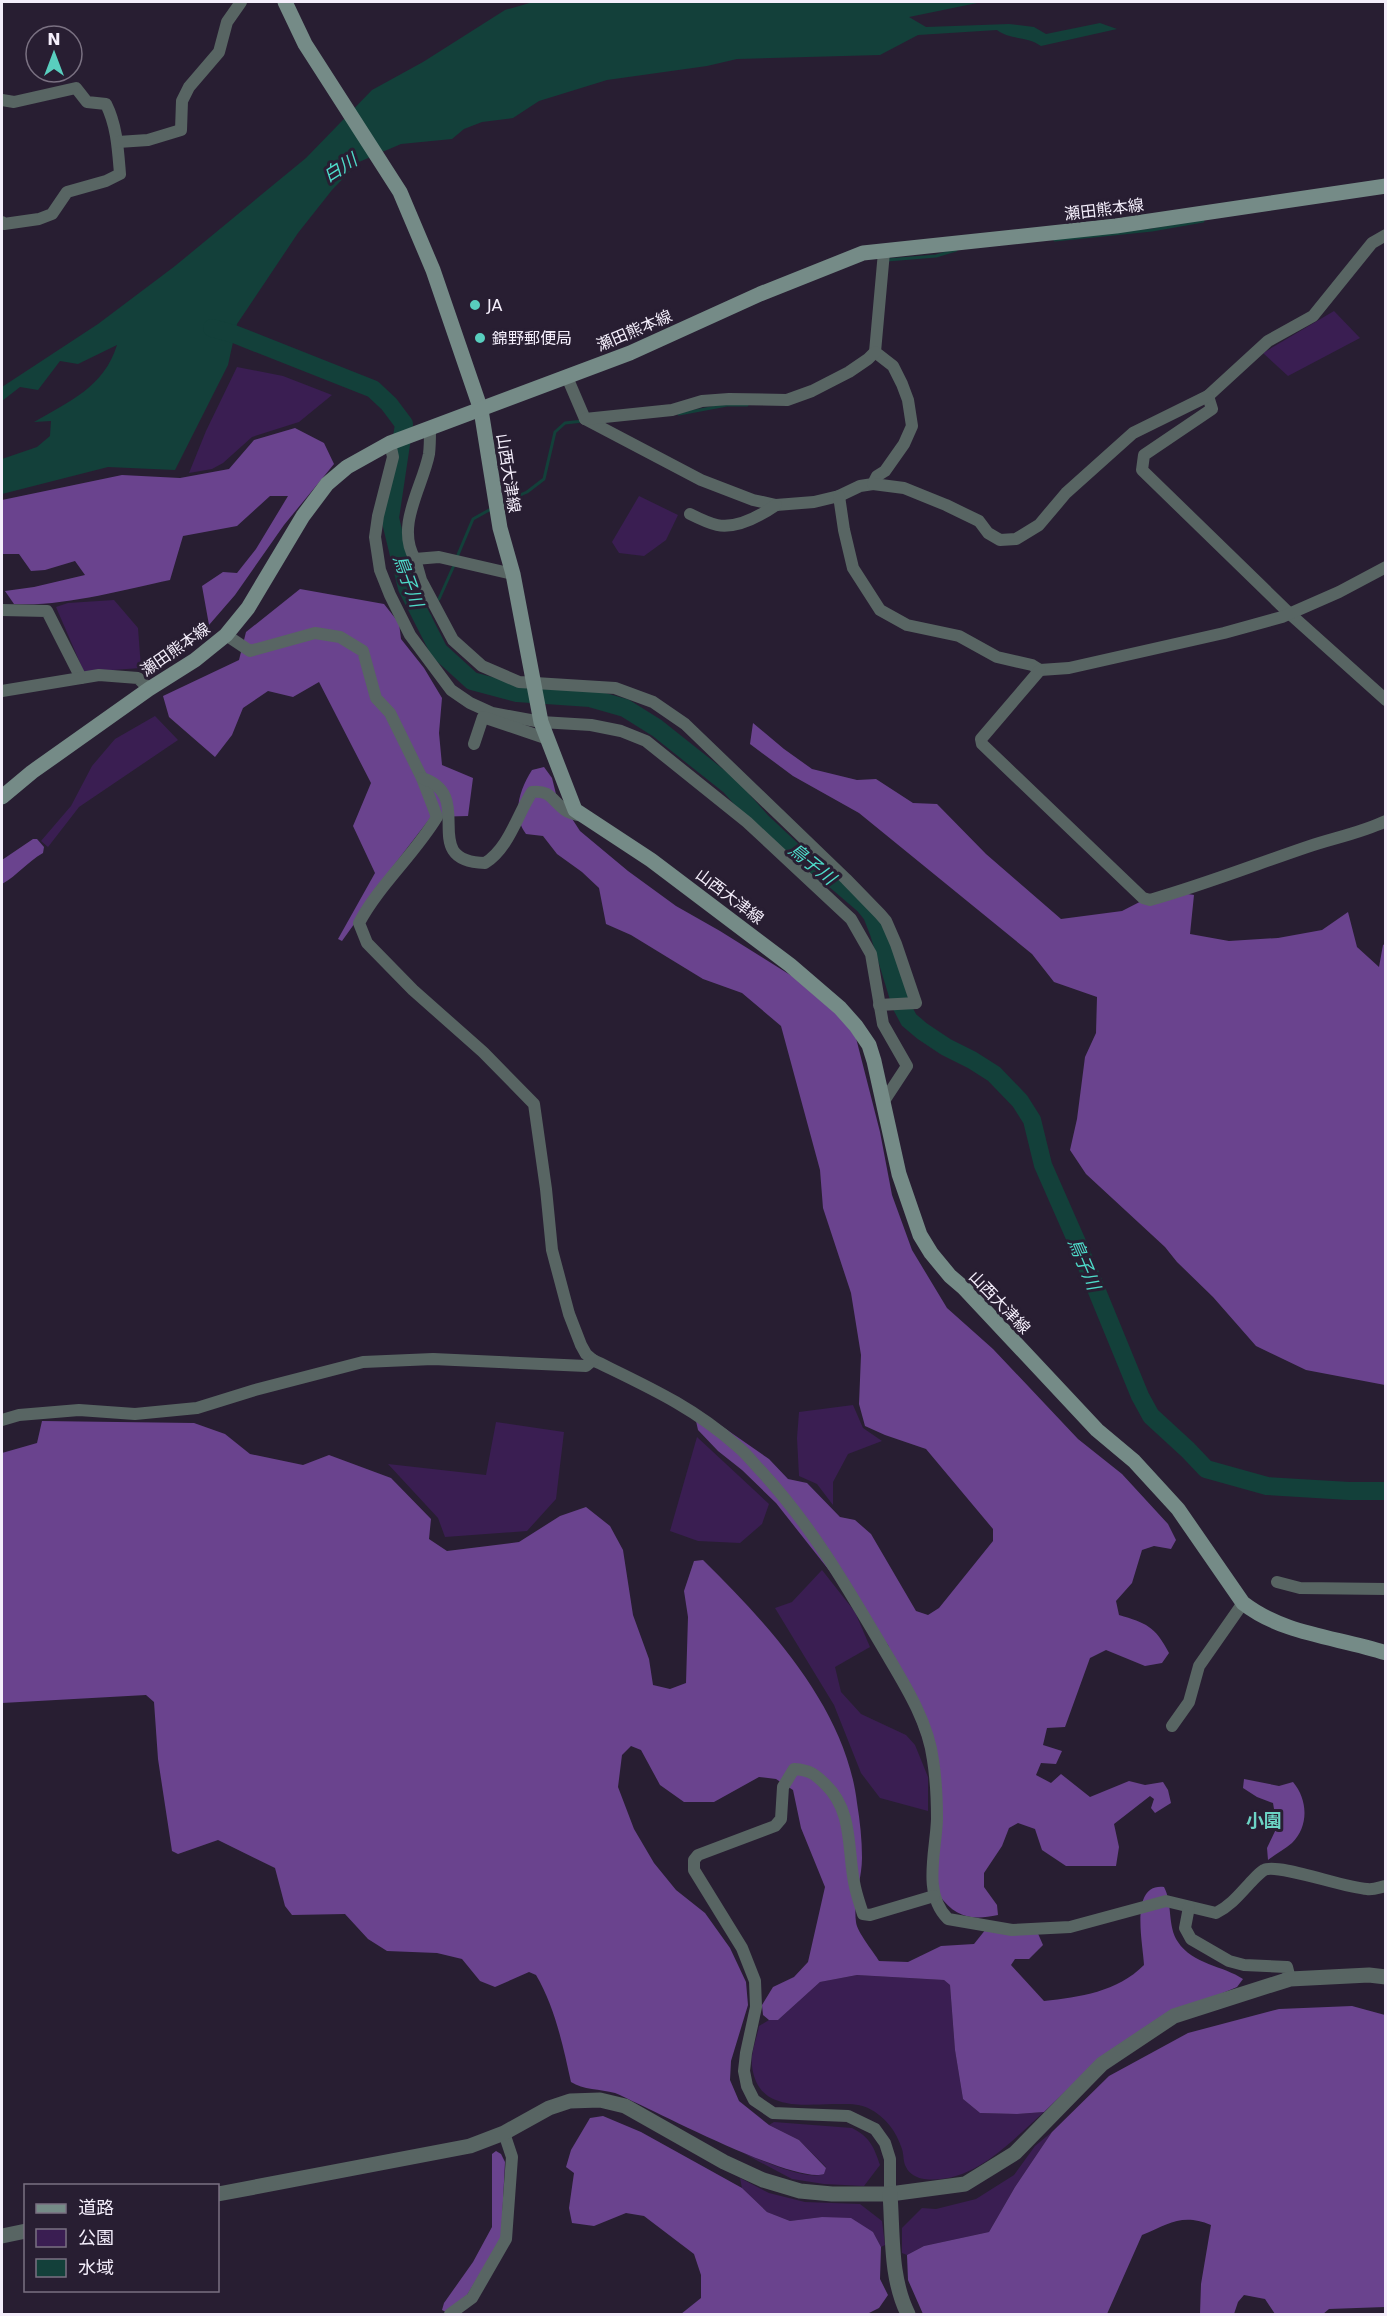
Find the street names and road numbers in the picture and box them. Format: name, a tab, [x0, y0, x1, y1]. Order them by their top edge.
street label: 瀬田熊本線	[1063, 195, 1145, 224]
street label: 瀬田熊本線	[594, 306, 675, 355]
street label: 山西大津線	[493, 432, 524, 514]
street label: 瀬田熊本線	[137, 619, 214, 680]
street label: 山西大津線	[692, 865, 767, 928]
street label: 山西大津線	[965, 1267, 1034, 1338]

